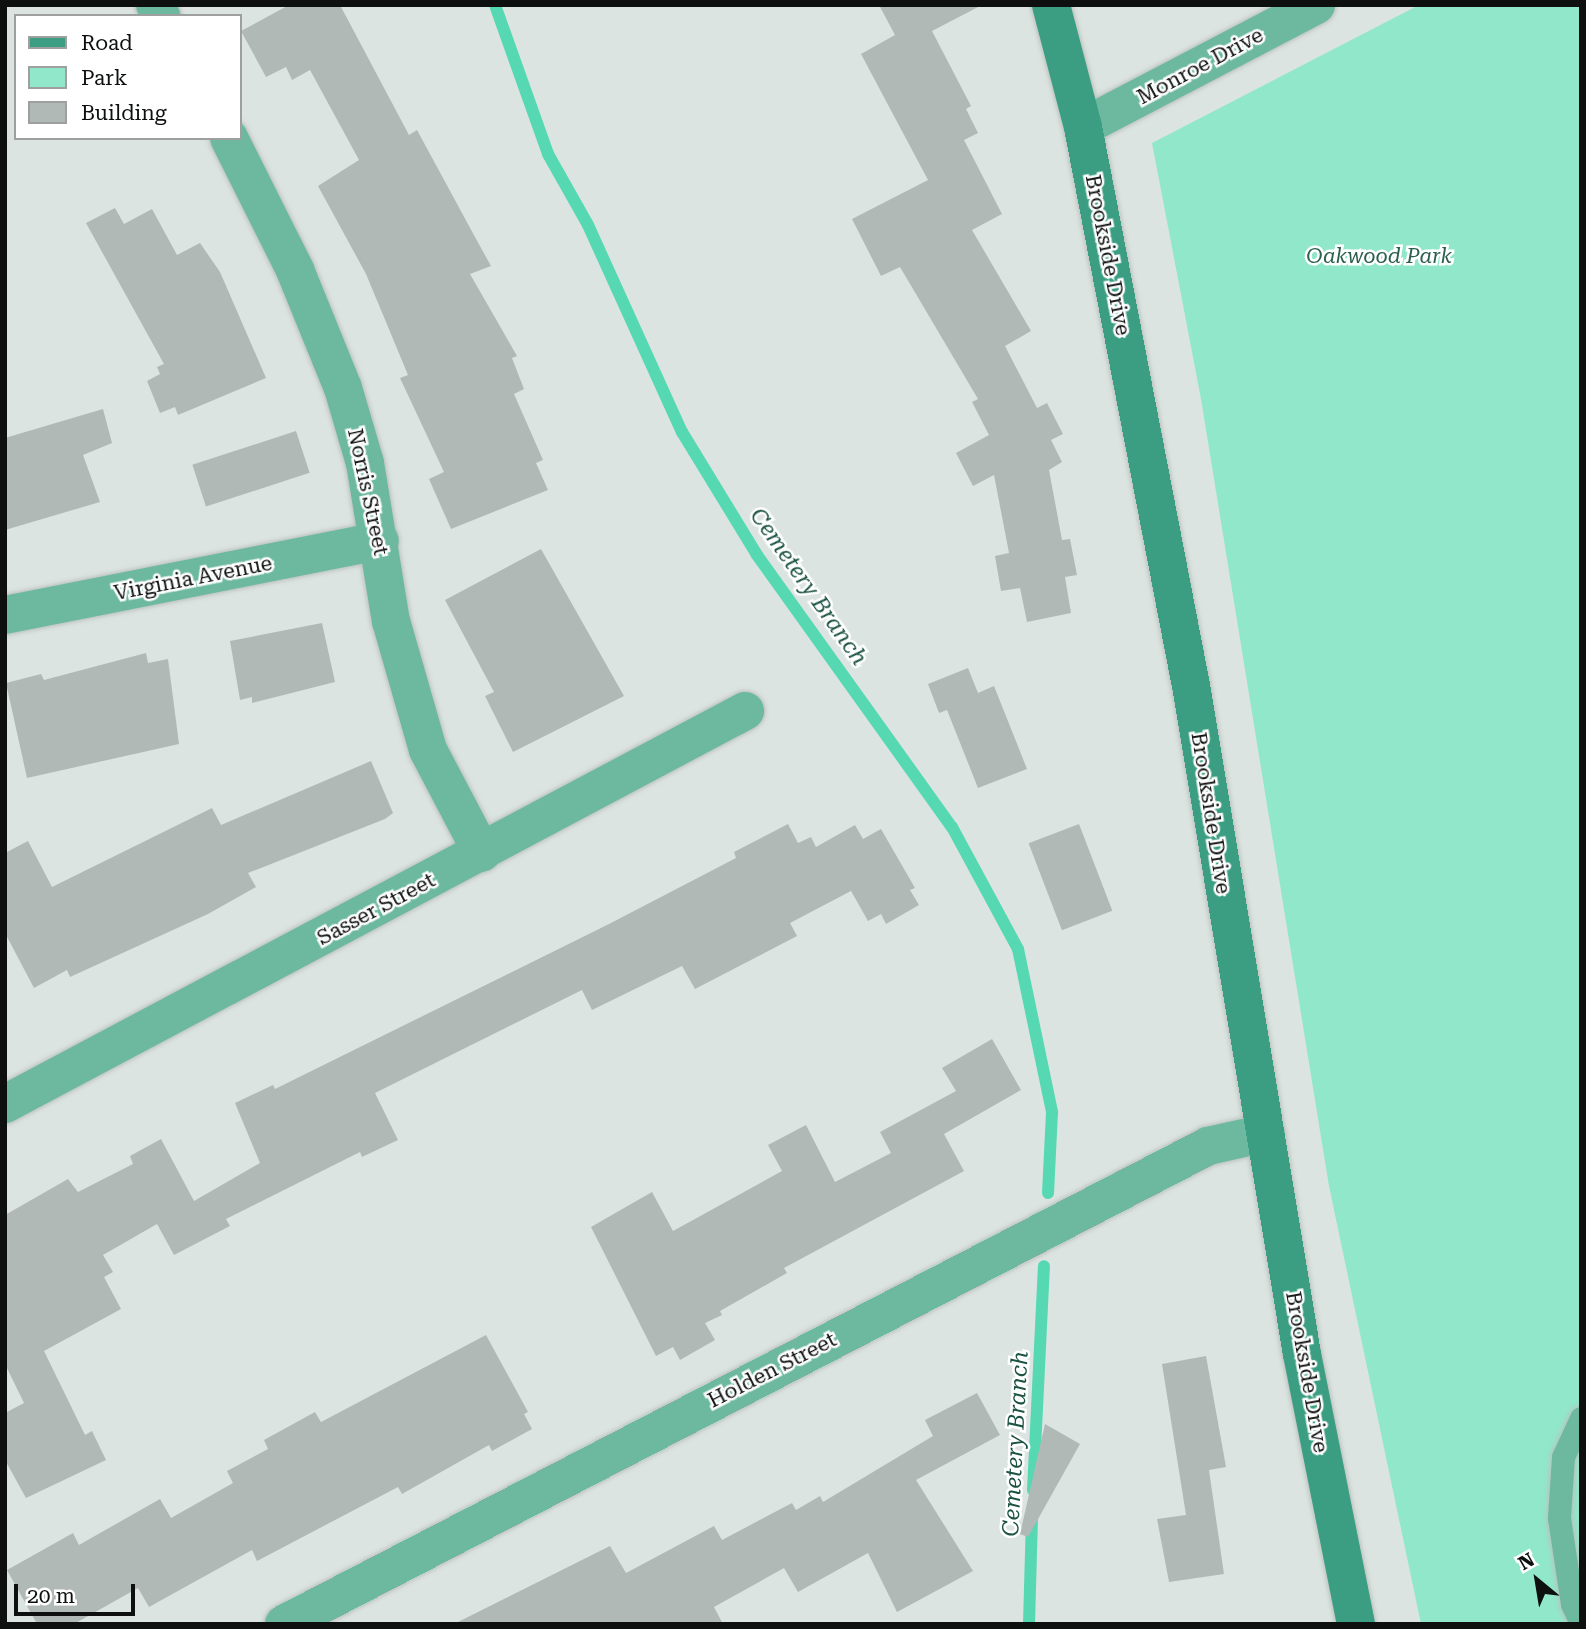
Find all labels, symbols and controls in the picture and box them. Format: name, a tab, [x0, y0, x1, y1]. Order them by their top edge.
legend	[14, 14, 242, 140]
street label: Monroe Drive	[1133, 22, 1267, 110]
text: Road	[81, 31, 133, 55]
text: Park	[81, 66, 127, 90]
text: Building	[81, 101, 167, 125]
street label: Brookside Drive	[1080, 173, 1136, 337]
park label: Oakwood Park	[1306, 243, 1452, 269]
street label: Norris Street	[342, 426, 394, 558]
water label: Cemetery Branch	[743, 503, 873, 671]
street label: Virginia Avenue	[112, 550, 274, 606]
street label: Brookside Drive	[1186, 730, 1236, 896]
street label: Sasser Street	[313, 867, 439, 951]
street label: Brookside Drive	[1280, 1289, 1334, 1455]
street label: Holden Street	[704, 1327, 840, 1413]
water label: Cemetery Branch	[997, 1351, 1035, 1537]
north arrow	[1502, 1545, 1572, 1615]
text: N	[1514, 1548, 1538, 1575]
scale bar	[18, 1570, 138, 1614]
text: 20 m	[27, 1584, 75, 1608]

